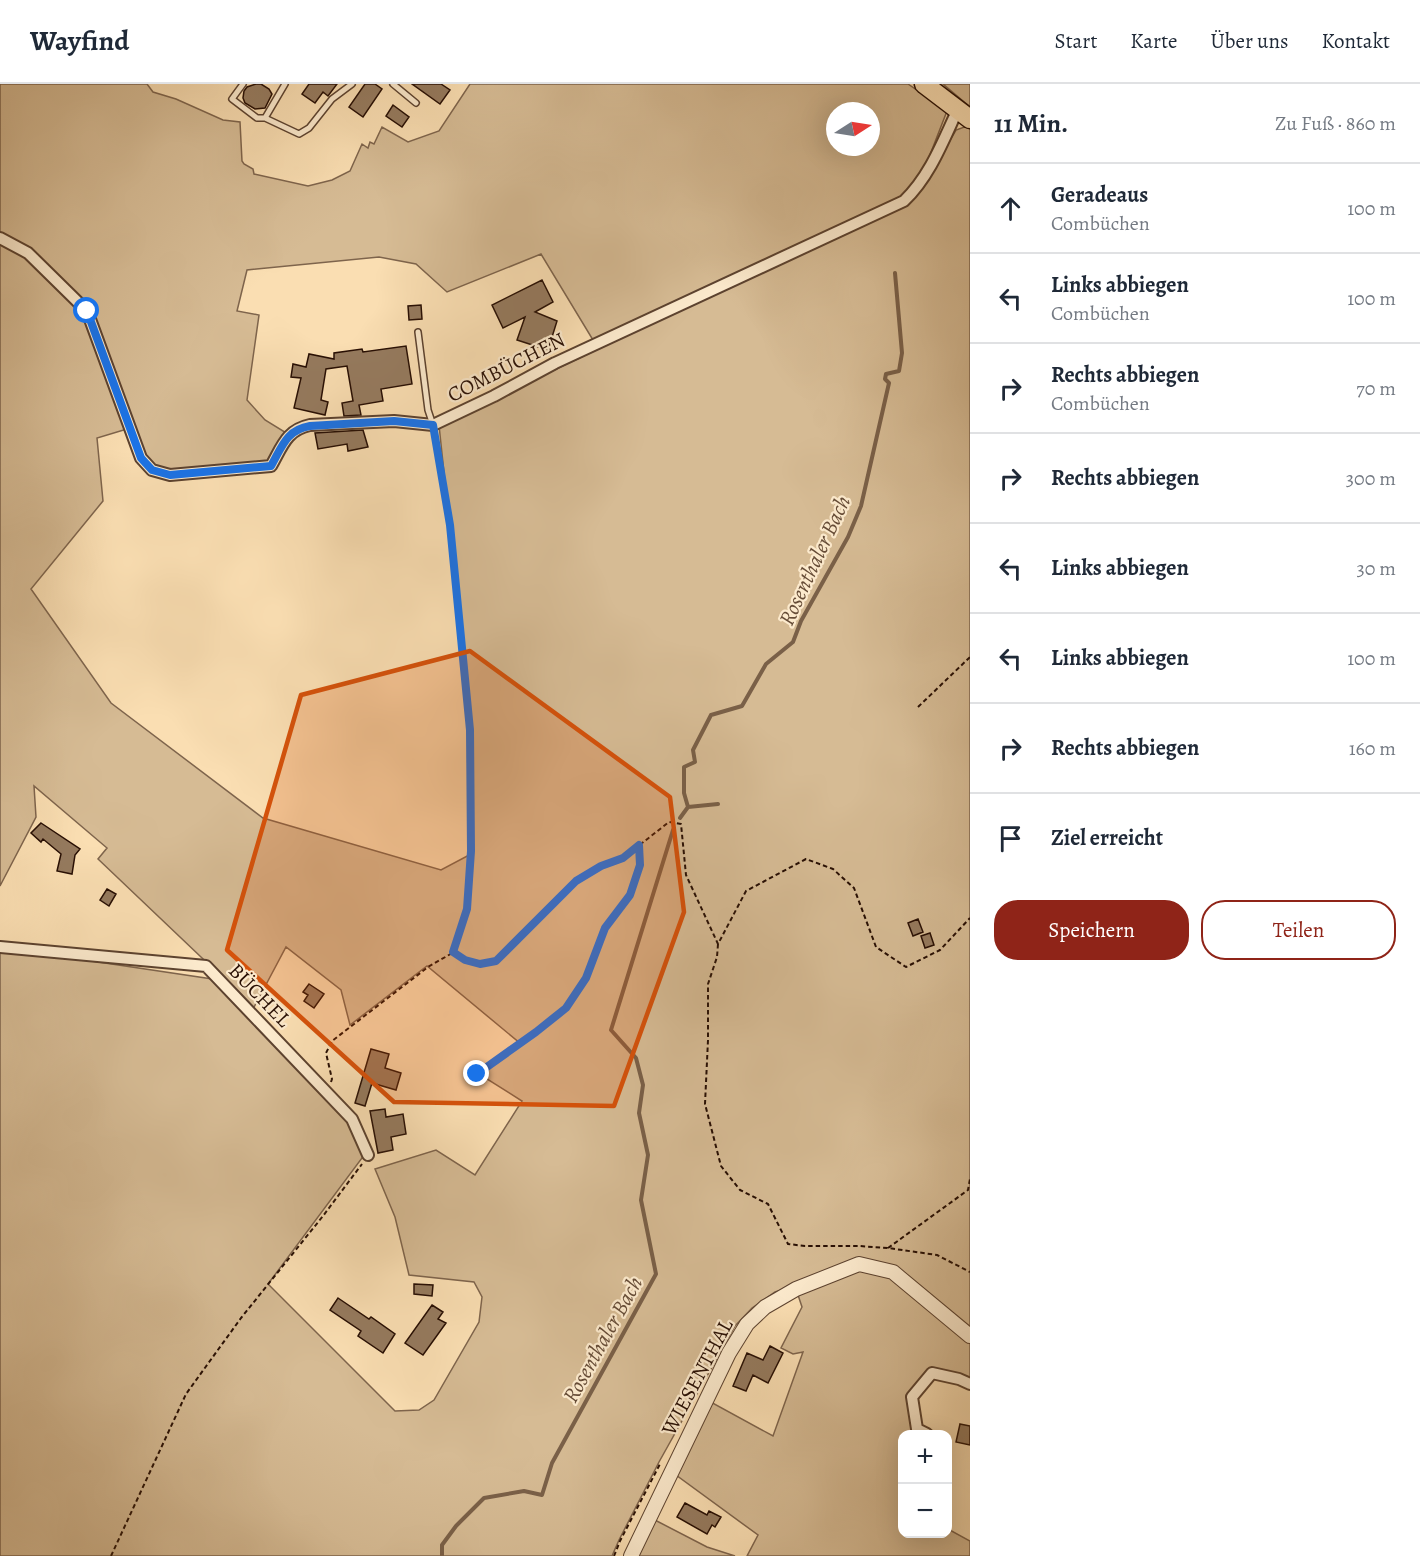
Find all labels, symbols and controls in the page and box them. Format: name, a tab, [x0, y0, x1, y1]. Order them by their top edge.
text: Wayfind	[30, 22, 129, 60]
text: Start	[1055, 27, 1097, 55]
text: Karte	[1130, 27, 1178, 55]
text: Über uns	[1211, 27, 1288, 55]
text: Kontakt	[1321, 27, 1390, 55]
north arrow	[826, 102, 880, 156]
text: 11 Min.	[994, 106, 1068, 141]
text: Zu Fuß · 860 m	[1275, 110, 1396, 137]
text: Geradeaus	[1051, 180, 1148, 210]
icon: ahead	[994, 192, 1027, 225]
text: 100 m	[1347, 195, 1396, 222]
text: Combüchen	[1051, 210, 1150, 237]
text: Links abbiegen	[1051, 270, 1189, 300]
icon: left	[994, 282, 1027, 315]
text: 100 m	[1347, 285, 1396, 312]
route start	[73, 297, 99, 323]
text: Combüchen	[1051, 300, 1150, 327]
street label: COMBÜCHEN	[442, 325, 570, 409]
text: Rechts abbiegen	[1051, 360, 1199, 390]
icon: right	[994, 372, 1027, 405]
text: 70 m	[1356, 375, 1396, 402]
text: Combüchen	[1051, 390, 1150, 417]
icon: right	[994, 462, 1027, 495]
text: Rechts abbiegen	[1051, 463, 1199, 493]
text: 300 m	[1346, 465, 1396, 492]
water label: Rosenthaler Bach	[772, 491, 858, 630]
icon: left	[994, 552, 1027, 585]
text: Links abbiegen	[1051, 553, 1189, 583]
text: 30 m	[1356, 555, 1396, 582]
icon: left	[994, 642, 1027, 675]
text: Links abbiegen	[1051, 643, 1189, 673]
text: 100 m	[1347, 645, 1396, 672]
icon: right	[994, 732, 1027, 765]
text: Rechts abbiegen	[1051, 733, 1199, 763]
text: 160 m	[1349, 735, 1396, 762]
icon: arrive	[994, 822, 1027, 855]
text: Ziel erreicht	[1051, 823, 1163, 853]
button: Speichern	[994, 900, 1189, 960]
button: Teilen	[1201, 900, 1396, 960]
street label: BÜCHEL	[223, 957, 298, 1033]
route end	[463, 1060, 489, 1086]
water label: Rosenthaler Bach	[556, 1271, 650, 1408]
street label: WIESENTHAL	[654, 1314, 740, 1441]
map controls	[898, 1430, 952, 1538]
button: +	[898, 1430, 952, 1484]
button: −	[898, 1484, 952, 1538]

